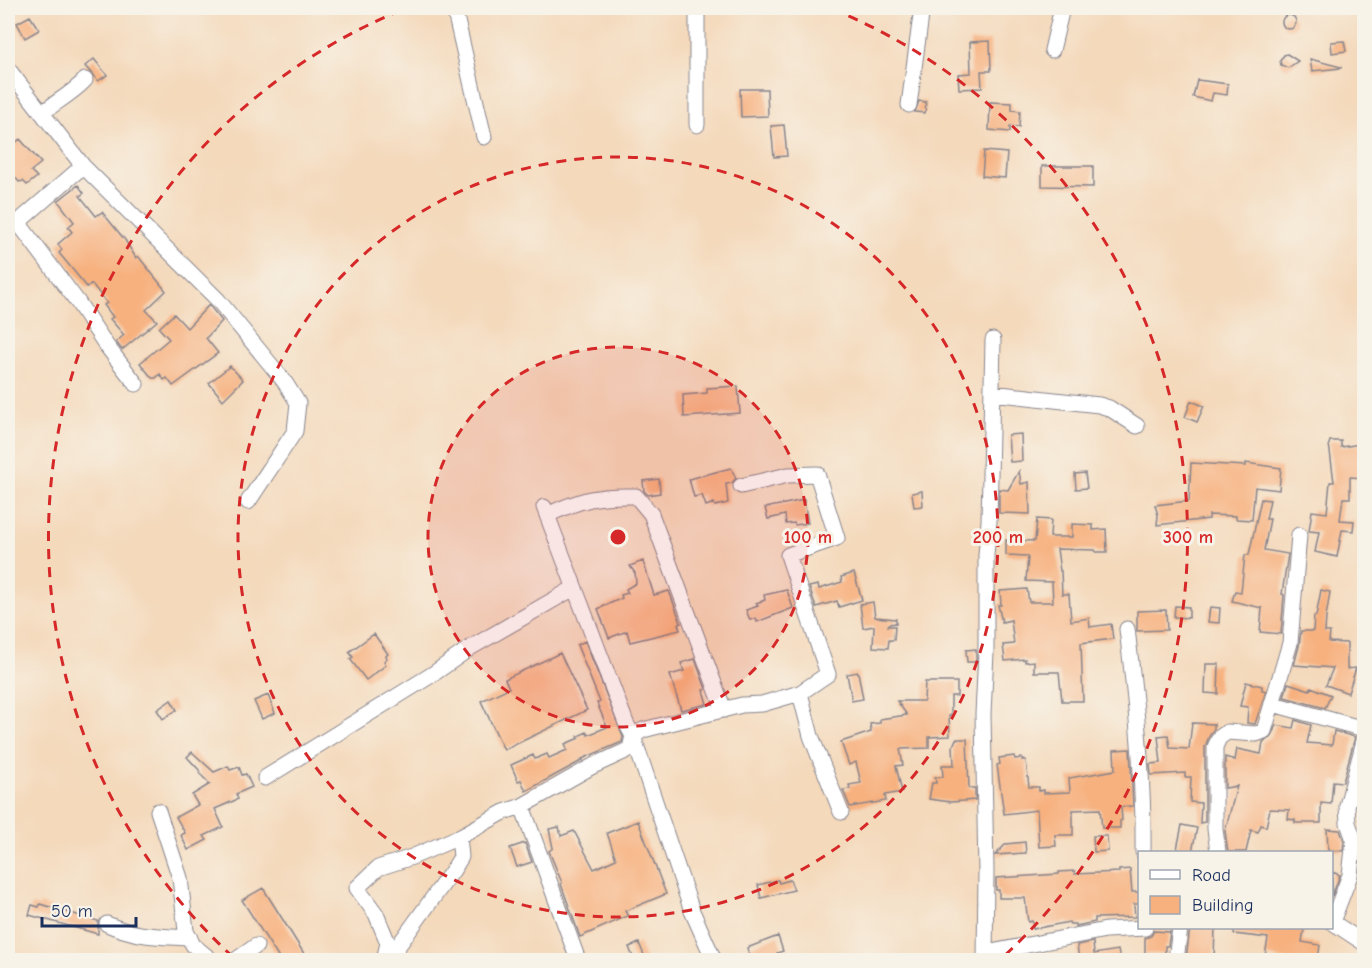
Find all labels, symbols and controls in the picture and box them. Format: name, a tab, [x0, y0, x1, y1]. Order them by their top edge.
centre of rings	[608, 527, 628, 547]
text: 100 m	[784, 527, 832, 548]
text: 200 m	[973, 527, 1023, 548]
text: 300 m	[1163, 527, 1213, 548]
legend	[1138, 851, 1333, 929]
text: Road	[1192, 865, 1231, 886]
scale bar	[42, 890, 136, 928]
text: Building	[1192, 895, 1254, 916]
text: 50 m	[51, 901, 93, 922]

